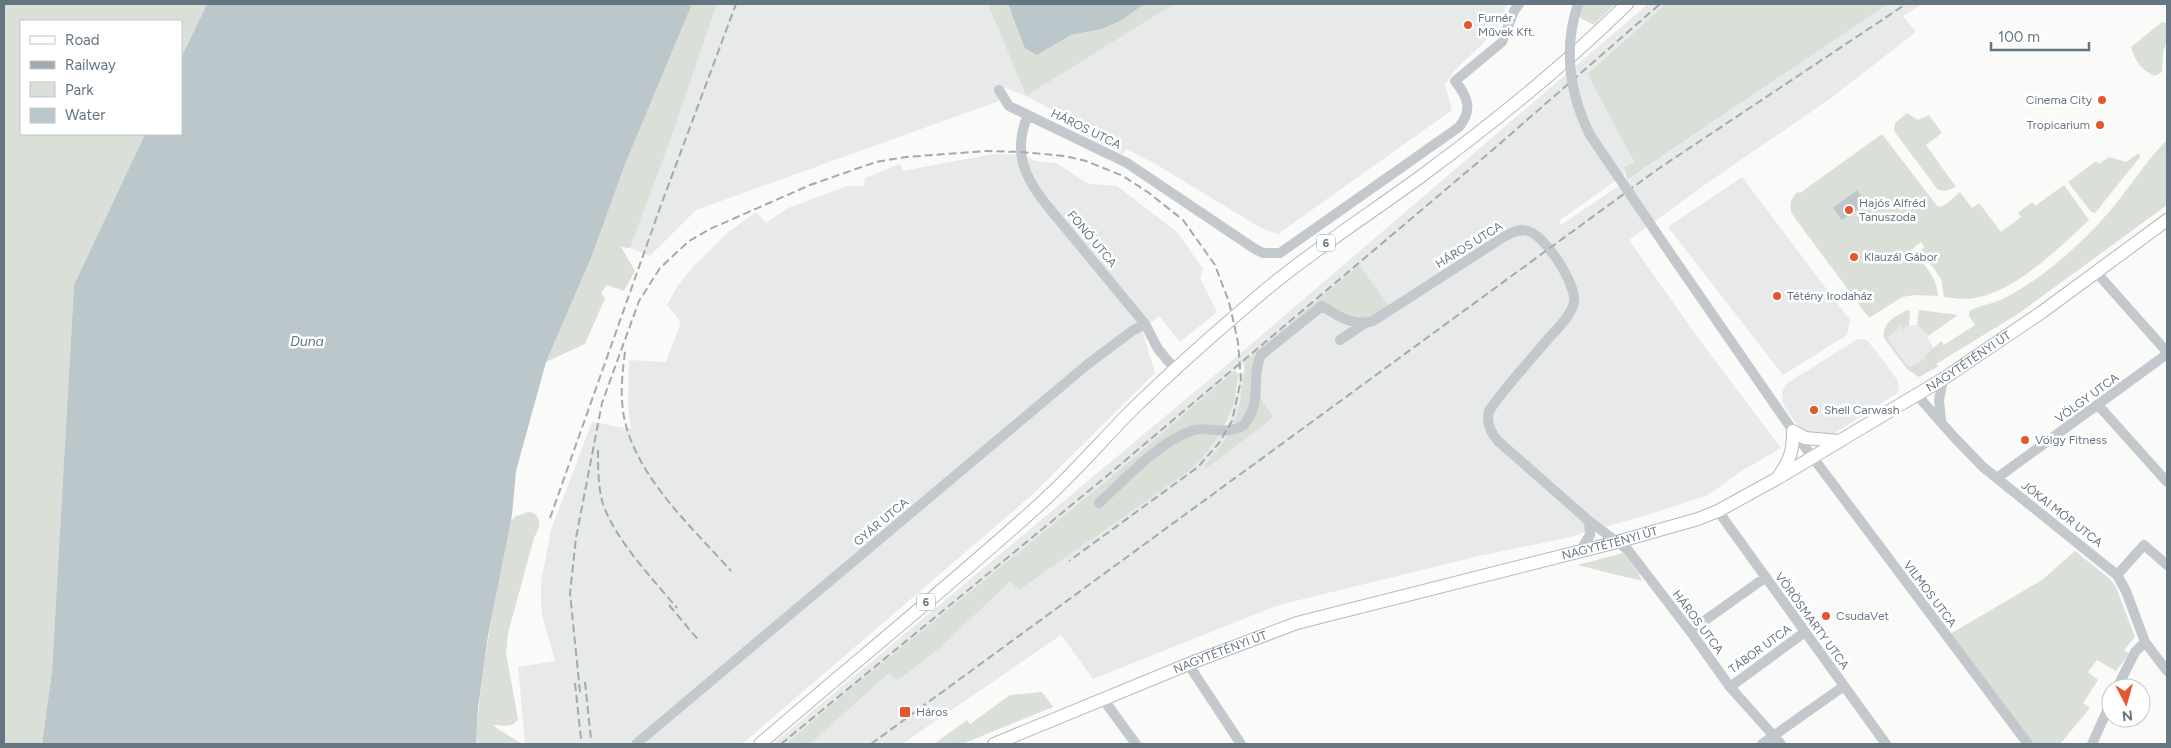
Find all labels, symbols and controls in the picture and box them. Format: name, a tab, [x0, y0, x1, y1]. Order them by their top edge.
place label: Furnér Művek Kft.	[1478, 11, 1535, 39]
marker: Furnér Művek Kft.	[1462, 19, 1474, 31]
legend	[20, 20, 182, 135]
scale bar	[1991, 20, 2088, 52]
text: 100 m	[1998, 28, 2040, 46]
text: Road	[65, 31, 100, 49]
text: Railway	[65, 56, 116, 74]
text: Park	[65, 81, 94, 99]
place label: Cinema City	[2026, 93, 2093, 107]
marker: Cinema City	[2096, 94, 2108, 106]
text: Water	[65, 106, 105, 124]
street label: HÁROS UTCA	[1049, 106, 1123, 152]
place label: Tropicarium	[2027, 118, 2090, 132]
marker: Tropicarium	[2094, 119, 2106, 131]
place label: Hajós Alfréd Tanuszoda	[1859, 196, 1926, 224]
marker: Hajós Alfréd Tanuszoda	[1843, 204, 1855, 216]
street label: FONÓ UTCA	[1064, 208, 1120, 270]
street label: HÁROS UTCA	[1433, 219, 1505, 271]
road number: 6	[1317, 234, 1335, 252]
place label: Klauzál Gábor	[1864, 250, 1938, 264]
marker: Klauzál Gábor	[1848, 251, 1860, 263]
place label: Tétény Irodaház	[1787, 289, 1873, 303]
marker: Tétény Irodaház	[1771, 290, 1783, 302]
street label: NAGYTÉTÉNYI ÚT	[1924, 328, 2014, 394]
water label: Duna	[290, 333, 324, 350]
street label: VÖLGY UTCA	[2053, 370, 2121, 426]
place label: Shell Carwash	[1824, 403, 1900, 417]
marker: Shell Carwash	[1808, 404, 1820, 416]
place label: Völgy Fitness	[2035, 433, 2107, 447]
marker: Völgy Fitness	[2019, 434, 2031, 446]
street label: JÓKAI MÓR UTCA	[2019, 478, 2105, 550]
street label: GYÁR UTCA	[851, 495, 911, 549]
street label: NAGYTÉTÉNYI ÚT	[1560, 524, 1660, 563]
street label: VILMOS UTCA	[1901, 558, 1959, 630]
street label: VÖRÖSMARTY UTCA	[1772, 570, 1852, 672]
street label: HÁROS UTCA	[1670, 587, 1726, 657]
road number: 6	[917, 594, 935, 610]
place label: CsudaVet	[1836, 609, 1889, 623]
marker: CsudaVet	[1820, 610, 1832, 622]
street label: TÁBOR UTCA	[1726, 622, 1794, 676]
street label: NAGYTÉTÉNYI ÚT	[1171, 628, 1269, 677]
north arrow	[2101, 678, 2151, 728]
marker: Háros	[898, 705, 912, 719]
place label: Háros	[916, 705, 948, 719]
text: N	[2121, 706, 2134, 724]

